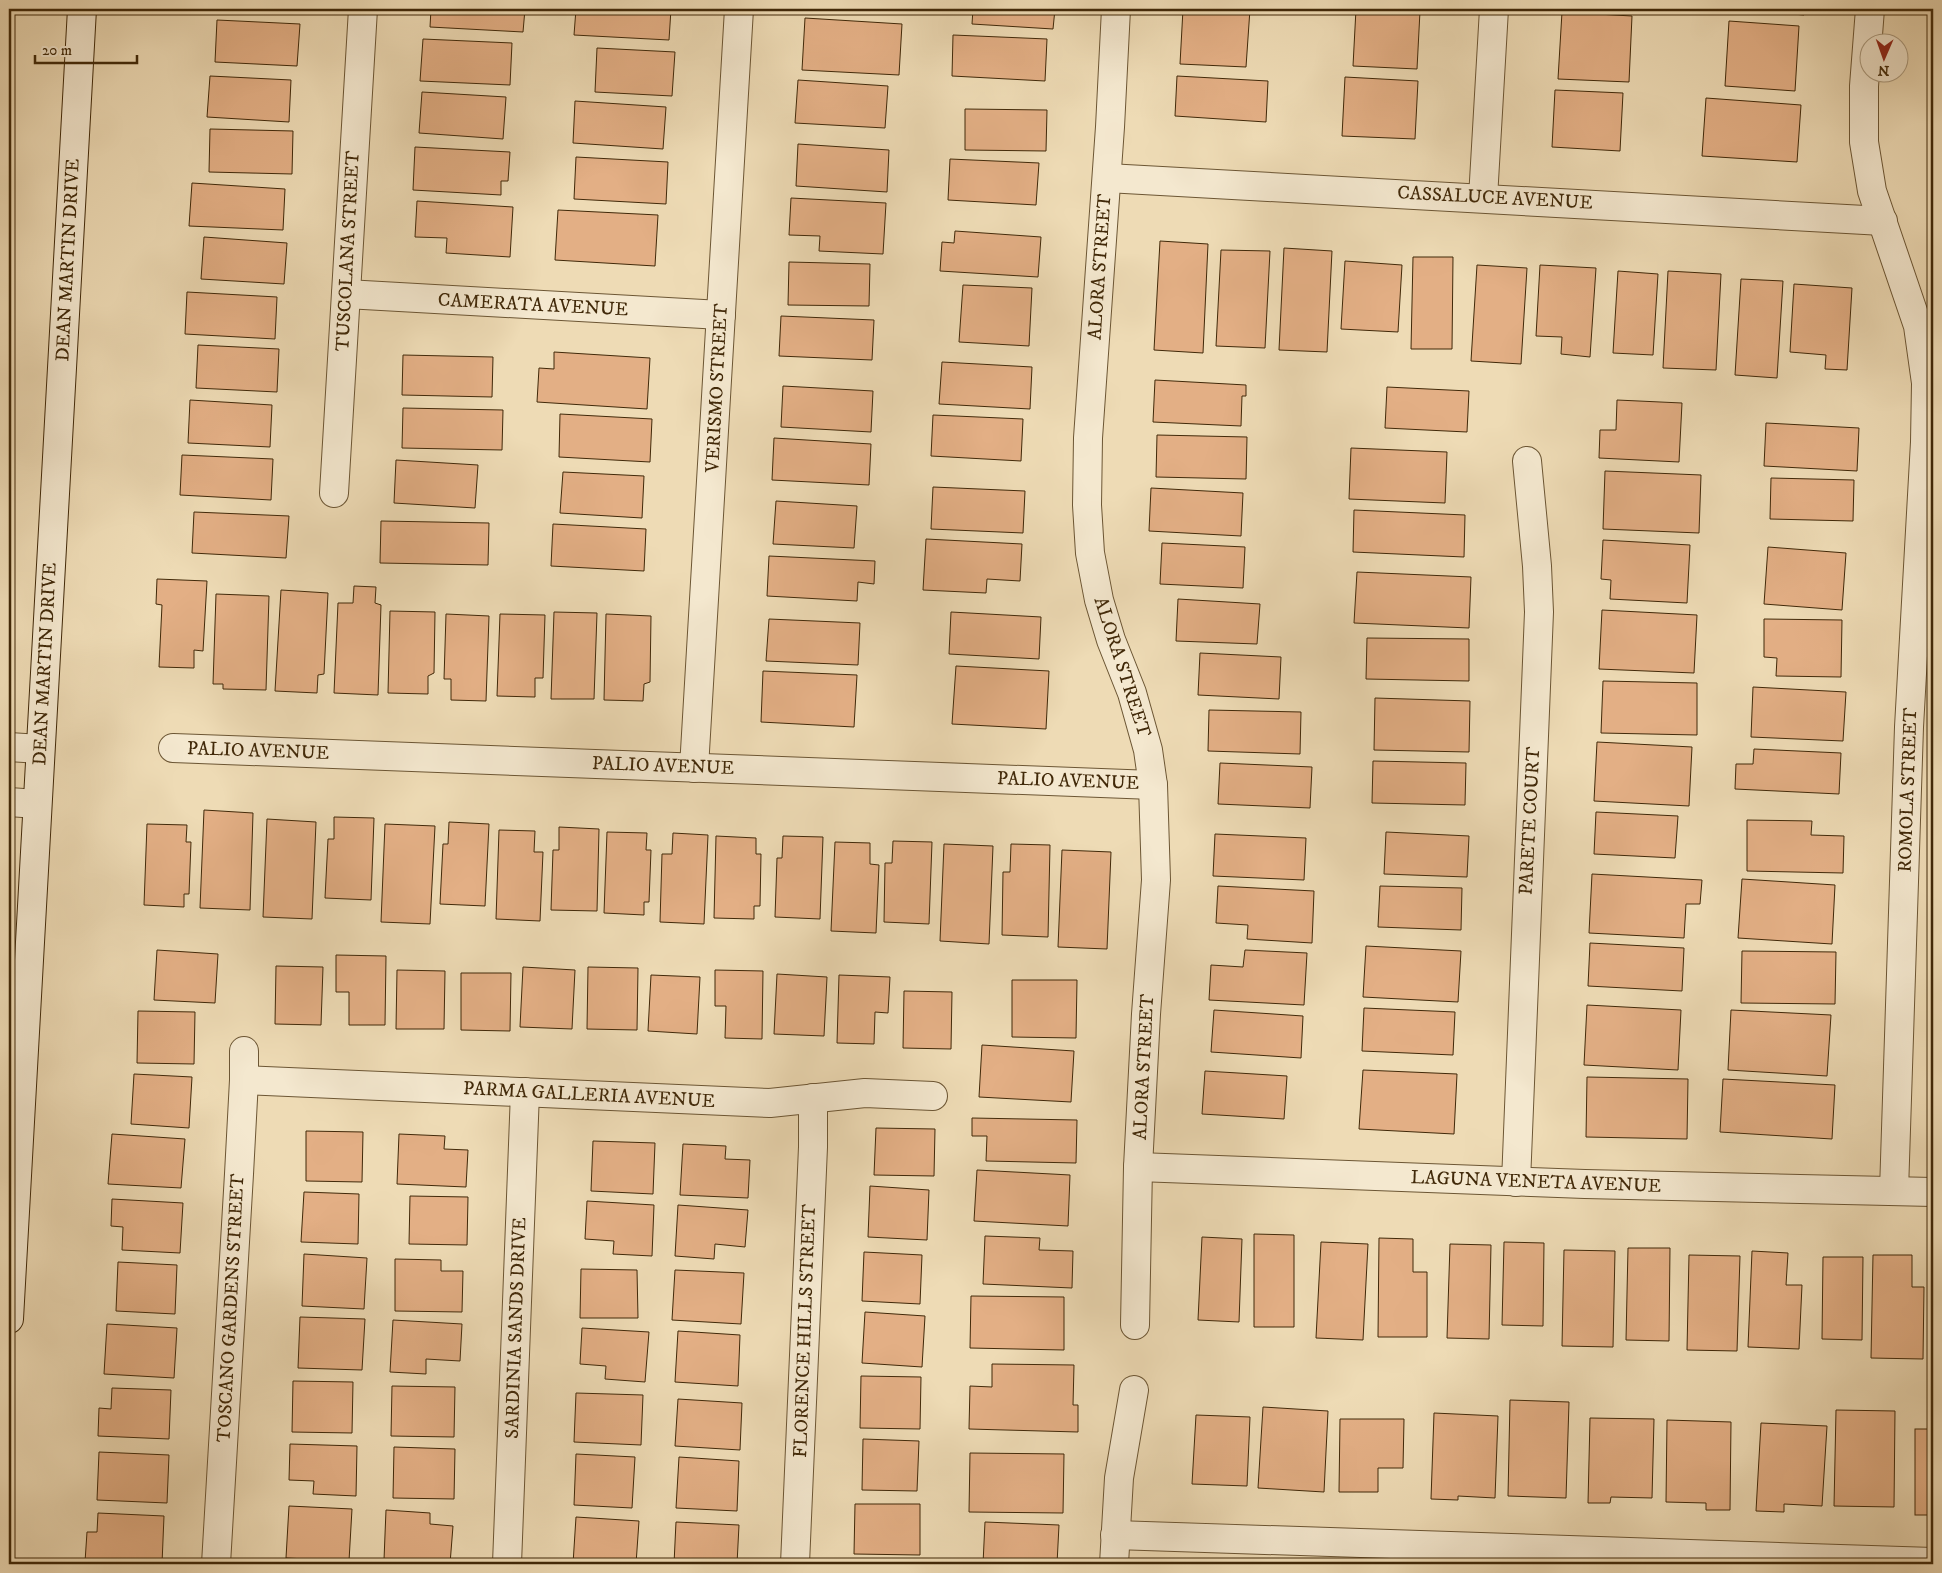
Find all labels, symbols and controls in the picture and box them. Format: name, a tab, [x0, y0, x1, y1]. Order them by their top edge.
scale bar	[35, 32, 138, 64]
north arrow	[1860, 32, 1910, 82]
text: 20 m	[42, 41, 72, 60]
text: N	[1877, 61, 1890, 79]
street label: TUSCOLANA STREET	[331, 150, 365, 352]
street label: DEAN MARTIN DRIVE	[51, 158, 85, 362]
street label: CASSALUCE AVENUE	[1397, 181, 1593, 215]
street label: ALORA STREET	[1083, 193, 1117, 341]
street label: CAMERATA AVENUE	[437, 289, 629, 321]
street label: VERISMO STREET	[701, 302, 733, 474]
street label: DEAN MARTIN DRIVE	[28, 562, 62, 766]
street label: ALORA STREET	[1088, 594, 1156, 741]
street label: ROMOLA STREET	[1894, 707, 1922, 873]
street label: PALIO AVENUE	[187, 737, 329, 765]
street label: PARETE COURT	[1515, 746, 1545, 896]
street label: PALIO AVENUE	[592, 752, 734, 780]
street label: PALIO AVENUE	[997, 767, 1139, 795]
street label: ALORA STREET	[1129, 993, 1159, 1141]
street label: PARMA GALLERIA AVENUE	[462, 1077, 716, 1113]
street label: LAGUNA VENETA AVENUE	[1410, 1166, 1662, 1198]
street label: TOSCANO GARDENS STREET	[212, 1173, 250, 1443]
street label: FLORENCE HILLS STREET	[789, 1203, 821, 1458]
street label: SARDINIA SANDS DRIVE	[501, 1217, 531, 1439]

